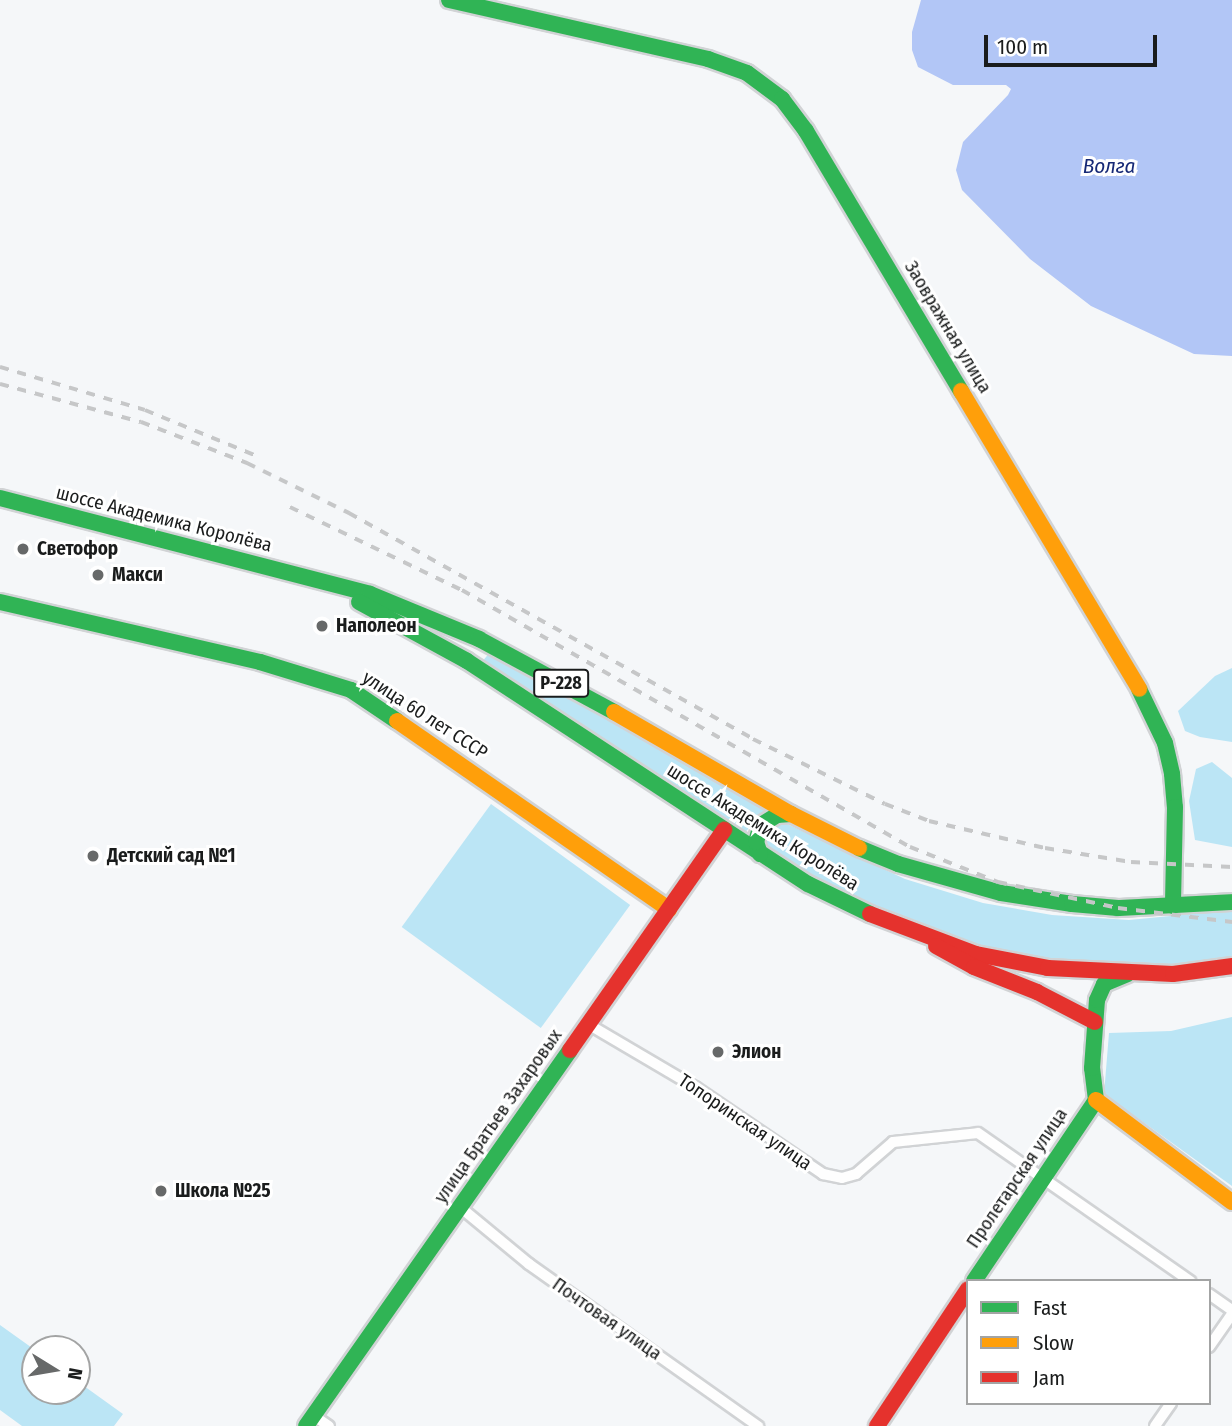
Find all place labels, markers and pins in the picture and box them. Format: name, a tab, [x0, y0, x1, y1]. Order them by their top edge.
place label: Светофор	[37, 538, 118, 560]
marker: Светофор	[15, 541, 31, 557]
place label: Макси	[112, 564, 163, 586]
marker: Макси	[90, 567, 106, 583]
place label: Наполеон	[336, 615, 417, 637]
marker: Наполеон	[314, 618, 330, 634]
place label: Детский сад №1	[107, 845, 236, 867]
marker: Детский сад №1	[85, 848, 101, 864]
place label: Элион	[732, 1041, 781, 1063]
marker: Элион	[710, 1044, 726, 1060]
place label: Школа №25	[175, 1180, 271, 1202]
marker: Школа №25	[153, 1183, 169, 1199]

